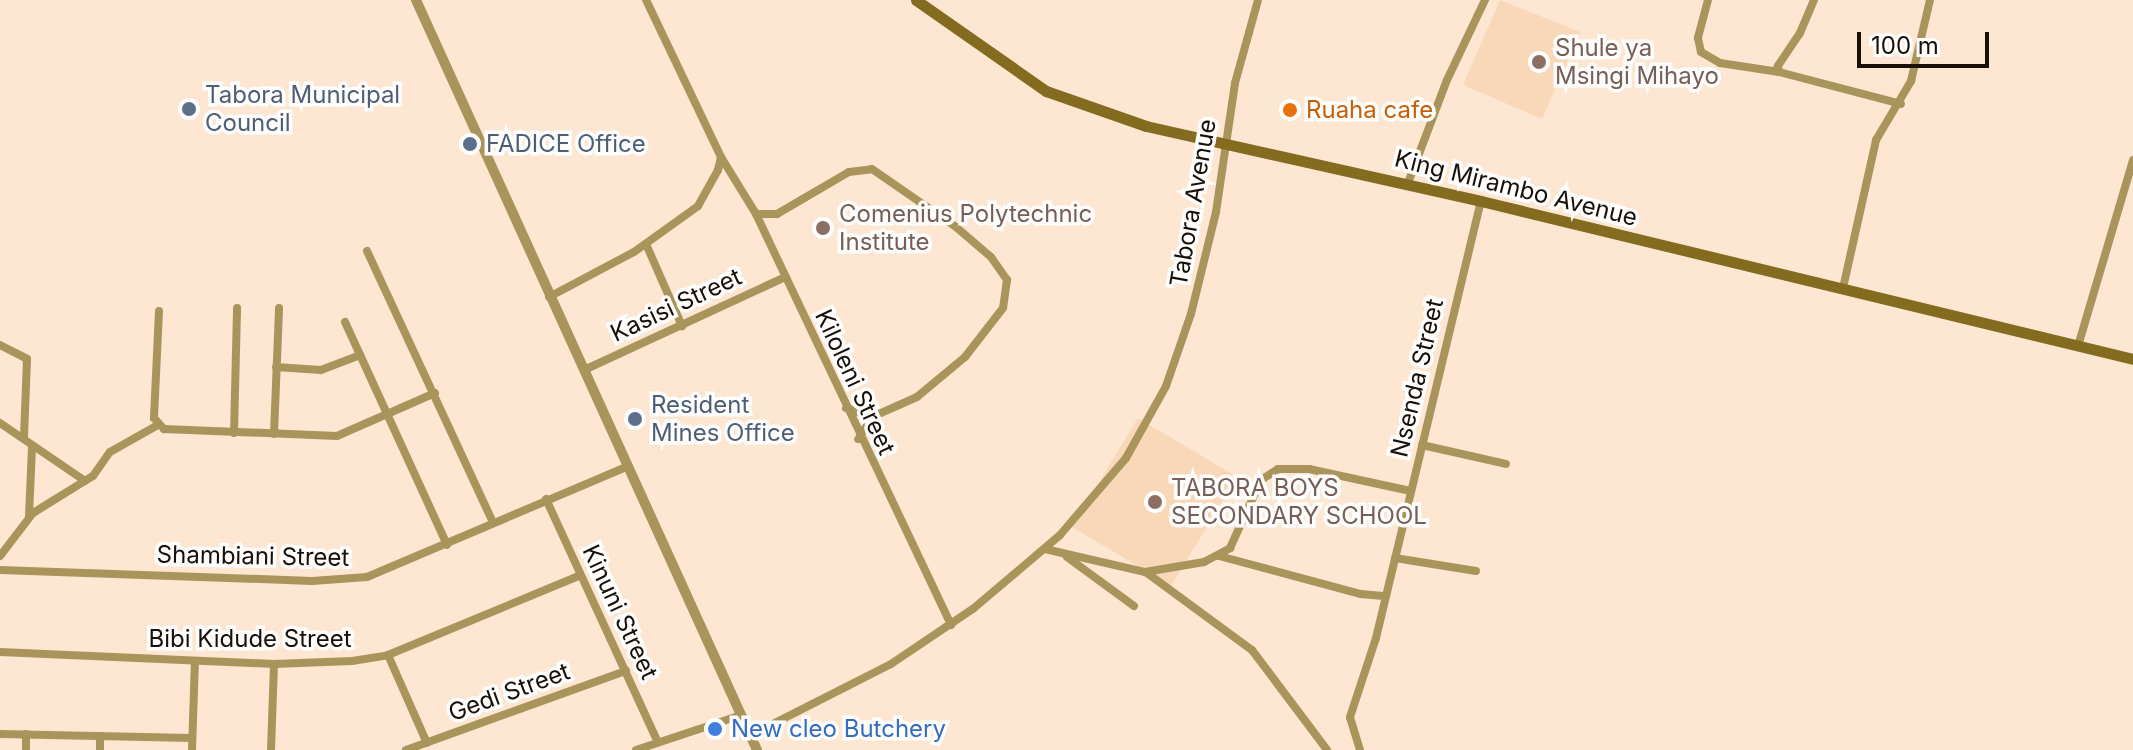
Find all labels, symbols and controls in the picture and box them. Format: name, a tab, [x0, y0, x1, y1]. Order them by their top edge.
scale bar	[1861, 16, 1993, 66]
text: 100 m	[1871, 31, 1939, 60]
place label: Shule ya Msingi Mihayo	[1555, 34, 1719, 90]
marker: Shule ya Msingi Mihayo	[1530, 53, 1548, 71]
place label: Tabora Municipal Council	[205, 81, 400, 137]
place label: Ruaha cafe	[1306, 96, 1433, 124]
marker: Tabora Municipal Council	[180, 100, 198, 118]
marker: Ruaha cafe	[1281, 101, 1299, 119]
street label: Tabora Avenue	[1164, 117, 1222, 289]
place label: FADICE Office	[486, 130, 646, 158]
marker: FADICE Office	[461, 135, 479, 153]
street label: King Mirambo Avenue	[1392, 144, 1640, 232]
place label: Comenius Polytechnic Institute	[839, 200, 1092, 256]
marker: Comenius Polytechnic Institute	[814, 219, 832, 237]
street label: Kasisi Street	[606, 262, 746, 348]
street label: Nsenda Street	[1385, 296, 1449, 460]
street label: Kiloleni Street	[809, 305, 901, 459]
place label: Resident Mines Office	[651, 391, 795, 447]
marker: Resident Mines Office	[626, 410, 644, 428]
place label: TABORA BOYS SECONDARY SCHOOL	[1171, 474, 1427, 530]
marker: TABORA BOYS SECONDARY SCHOOL	[1146, 493, 1164, 511]
street label: Shambiani Street	[156, 540, 350, 572]
street label: Kinuni Street	[576, 540, 664, 684]
street label: Bibi Kidude Street	[148, 625, 352, 653]
street label: Gedi Street	[444, 657, 574, 727]
place label: New cleo Butchery	[731, 715, 946, 743]
marker: New cleo Butchery	[706, 720, 724, 738]

